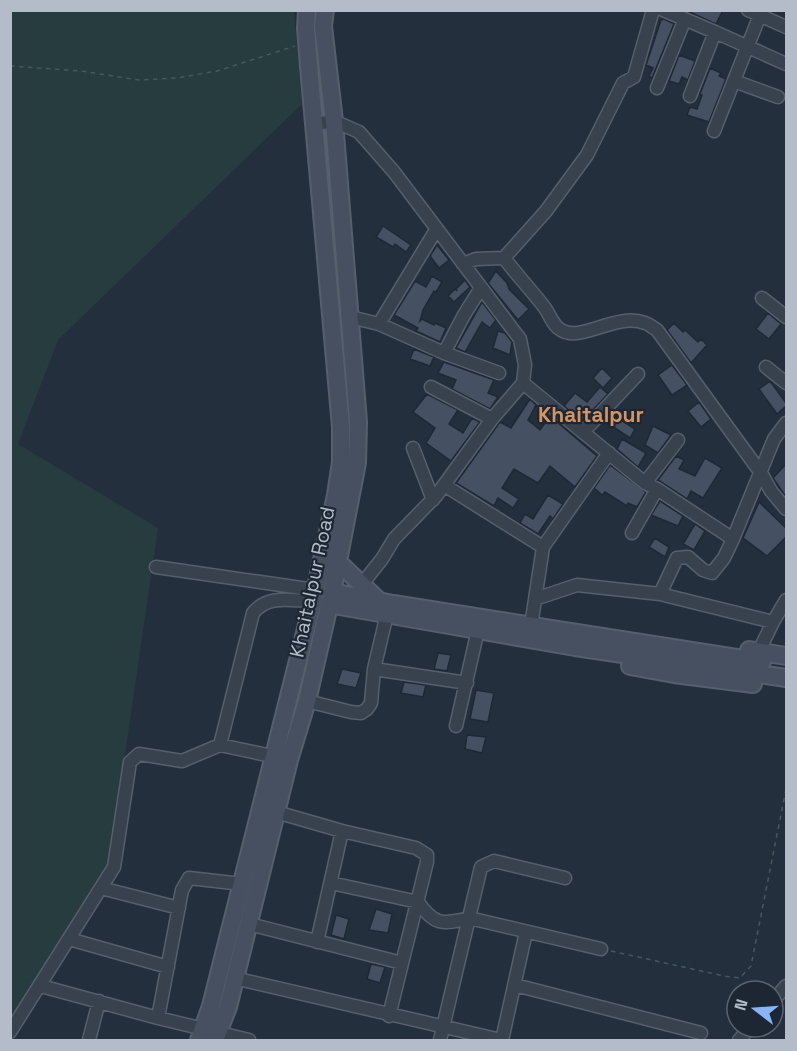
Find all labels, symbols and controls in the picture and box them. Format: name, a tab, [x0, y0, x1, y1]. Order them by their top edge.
district label: Khaitalpur	[538, 401, 644, 428]
street label: Khaitalpur Road	[283, 504, 341, 660]
north arrow	[725, 979, 785, 1039]
text: N	[730, 997, 753, 1013]

